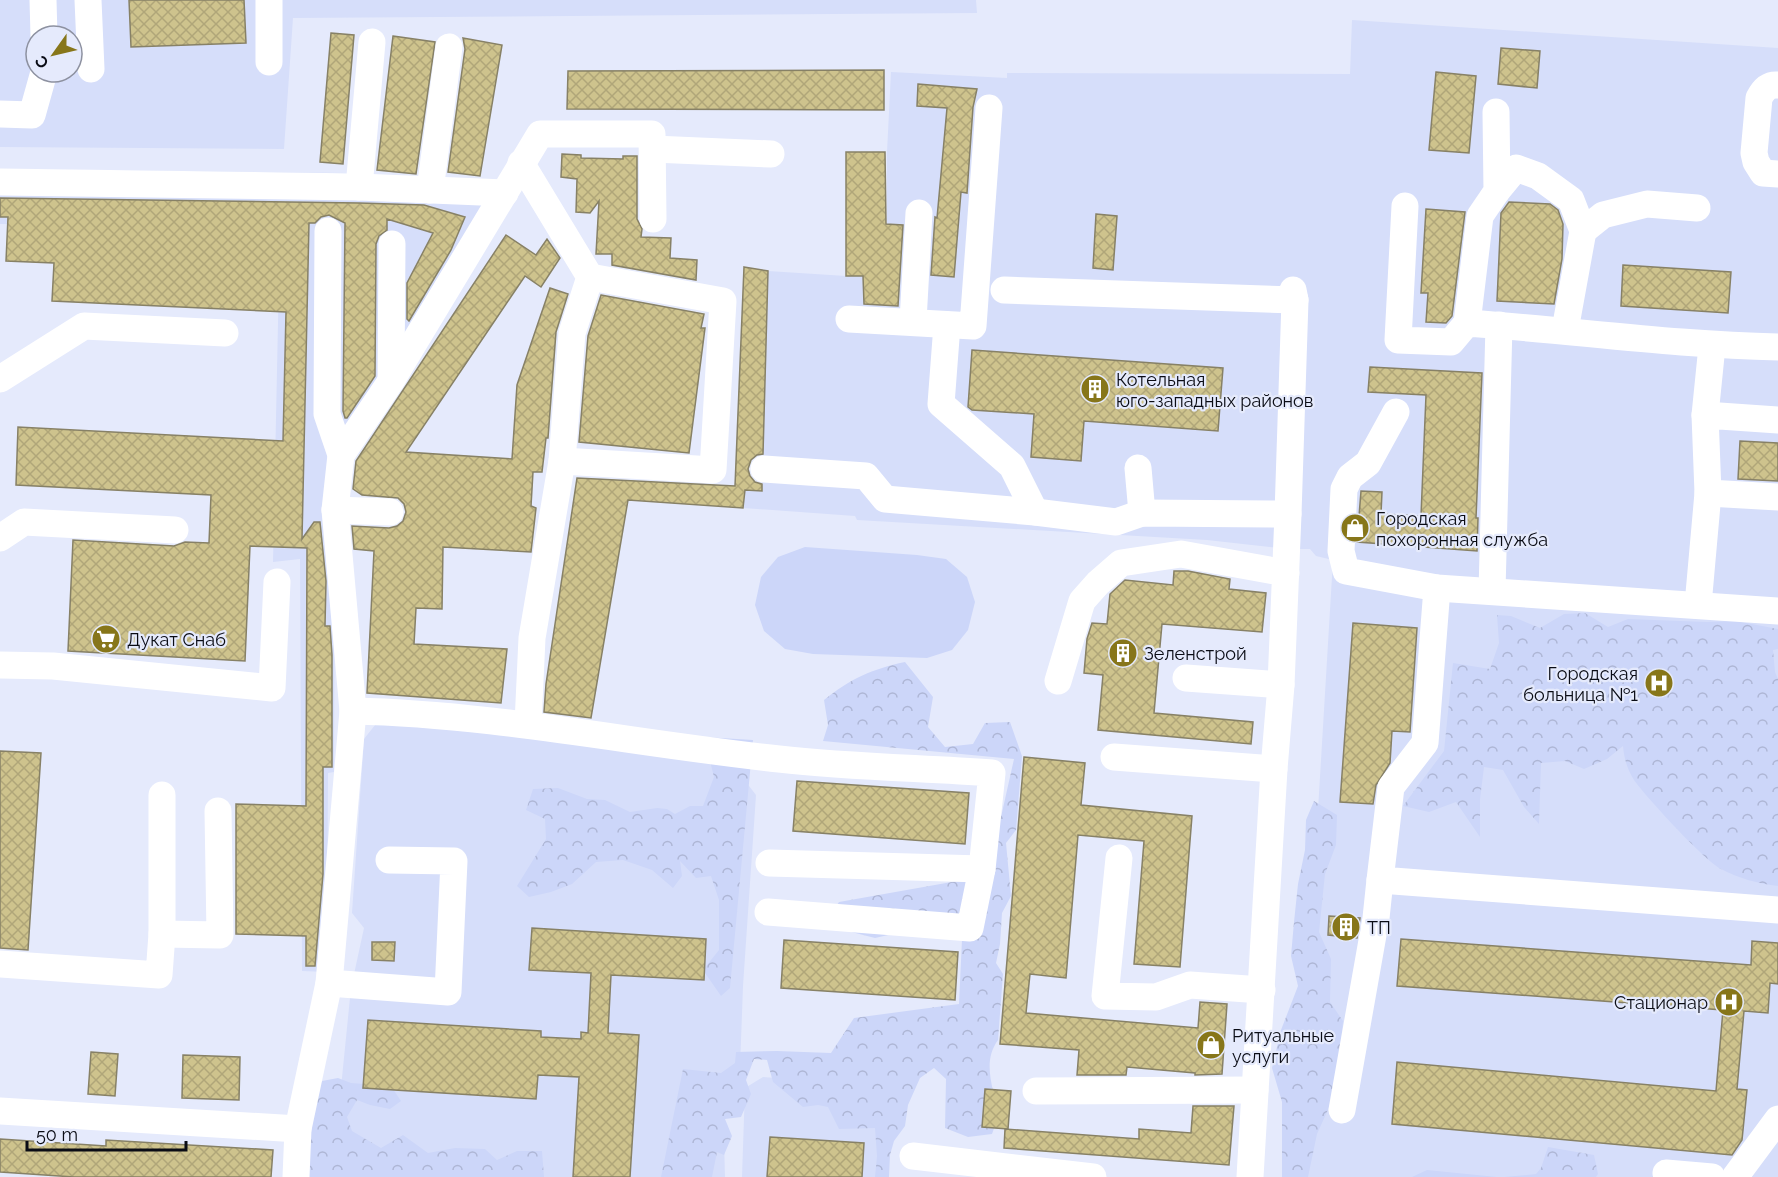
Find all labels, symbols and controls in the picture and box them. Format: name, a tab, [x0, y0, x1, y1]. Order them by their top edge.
north arrow	[24, 24, 84, 84]
text: С	[31, 52, 53, 72]
place label: Котельная юго-западных районов	[1116, 369, 1313, 411]
building icon: Котельная юго-западных районов	[1079, 373, 1111, 405]
place label: Городская похоронная служба	[1376, 508, 1548, 550]
shop icon: Городская похоронная служба	[1339, 512, 1371, 544]
supermarket icon: Дукат Снаб	[90, 623, 122, 655]
place label: Дукат Снаб	[127, 629, 226, 650]
building icon: Зеленстрой	[1107, 637, 1139, 669]
place label: Зеленстрой	[1144, 643, 1247, 664]
place label: Городская больница №1	[1523, 663, 1638, 705]
hospital icon: Городская больница №1	[1643, 667, 1675, 699]
building icon: ТП	[1330, 911, 1362, 943]
place label: ТП	[1367, 917, 1391, 938]
hospital icon: Стационар	[1713, 986, 1745, 1018]
place label: Стационар	[1614, 992, 1708, 1013]
place label: Ритуальные услуги	[1232, 1025, 1335, 1067]
shop icon: Ритуальные услуги	[1195, 1029, 1227, 1061]
scale bar	[27, 1114, 186, 1152]
text: 50 m	[36, 1124, 78, 1145]

